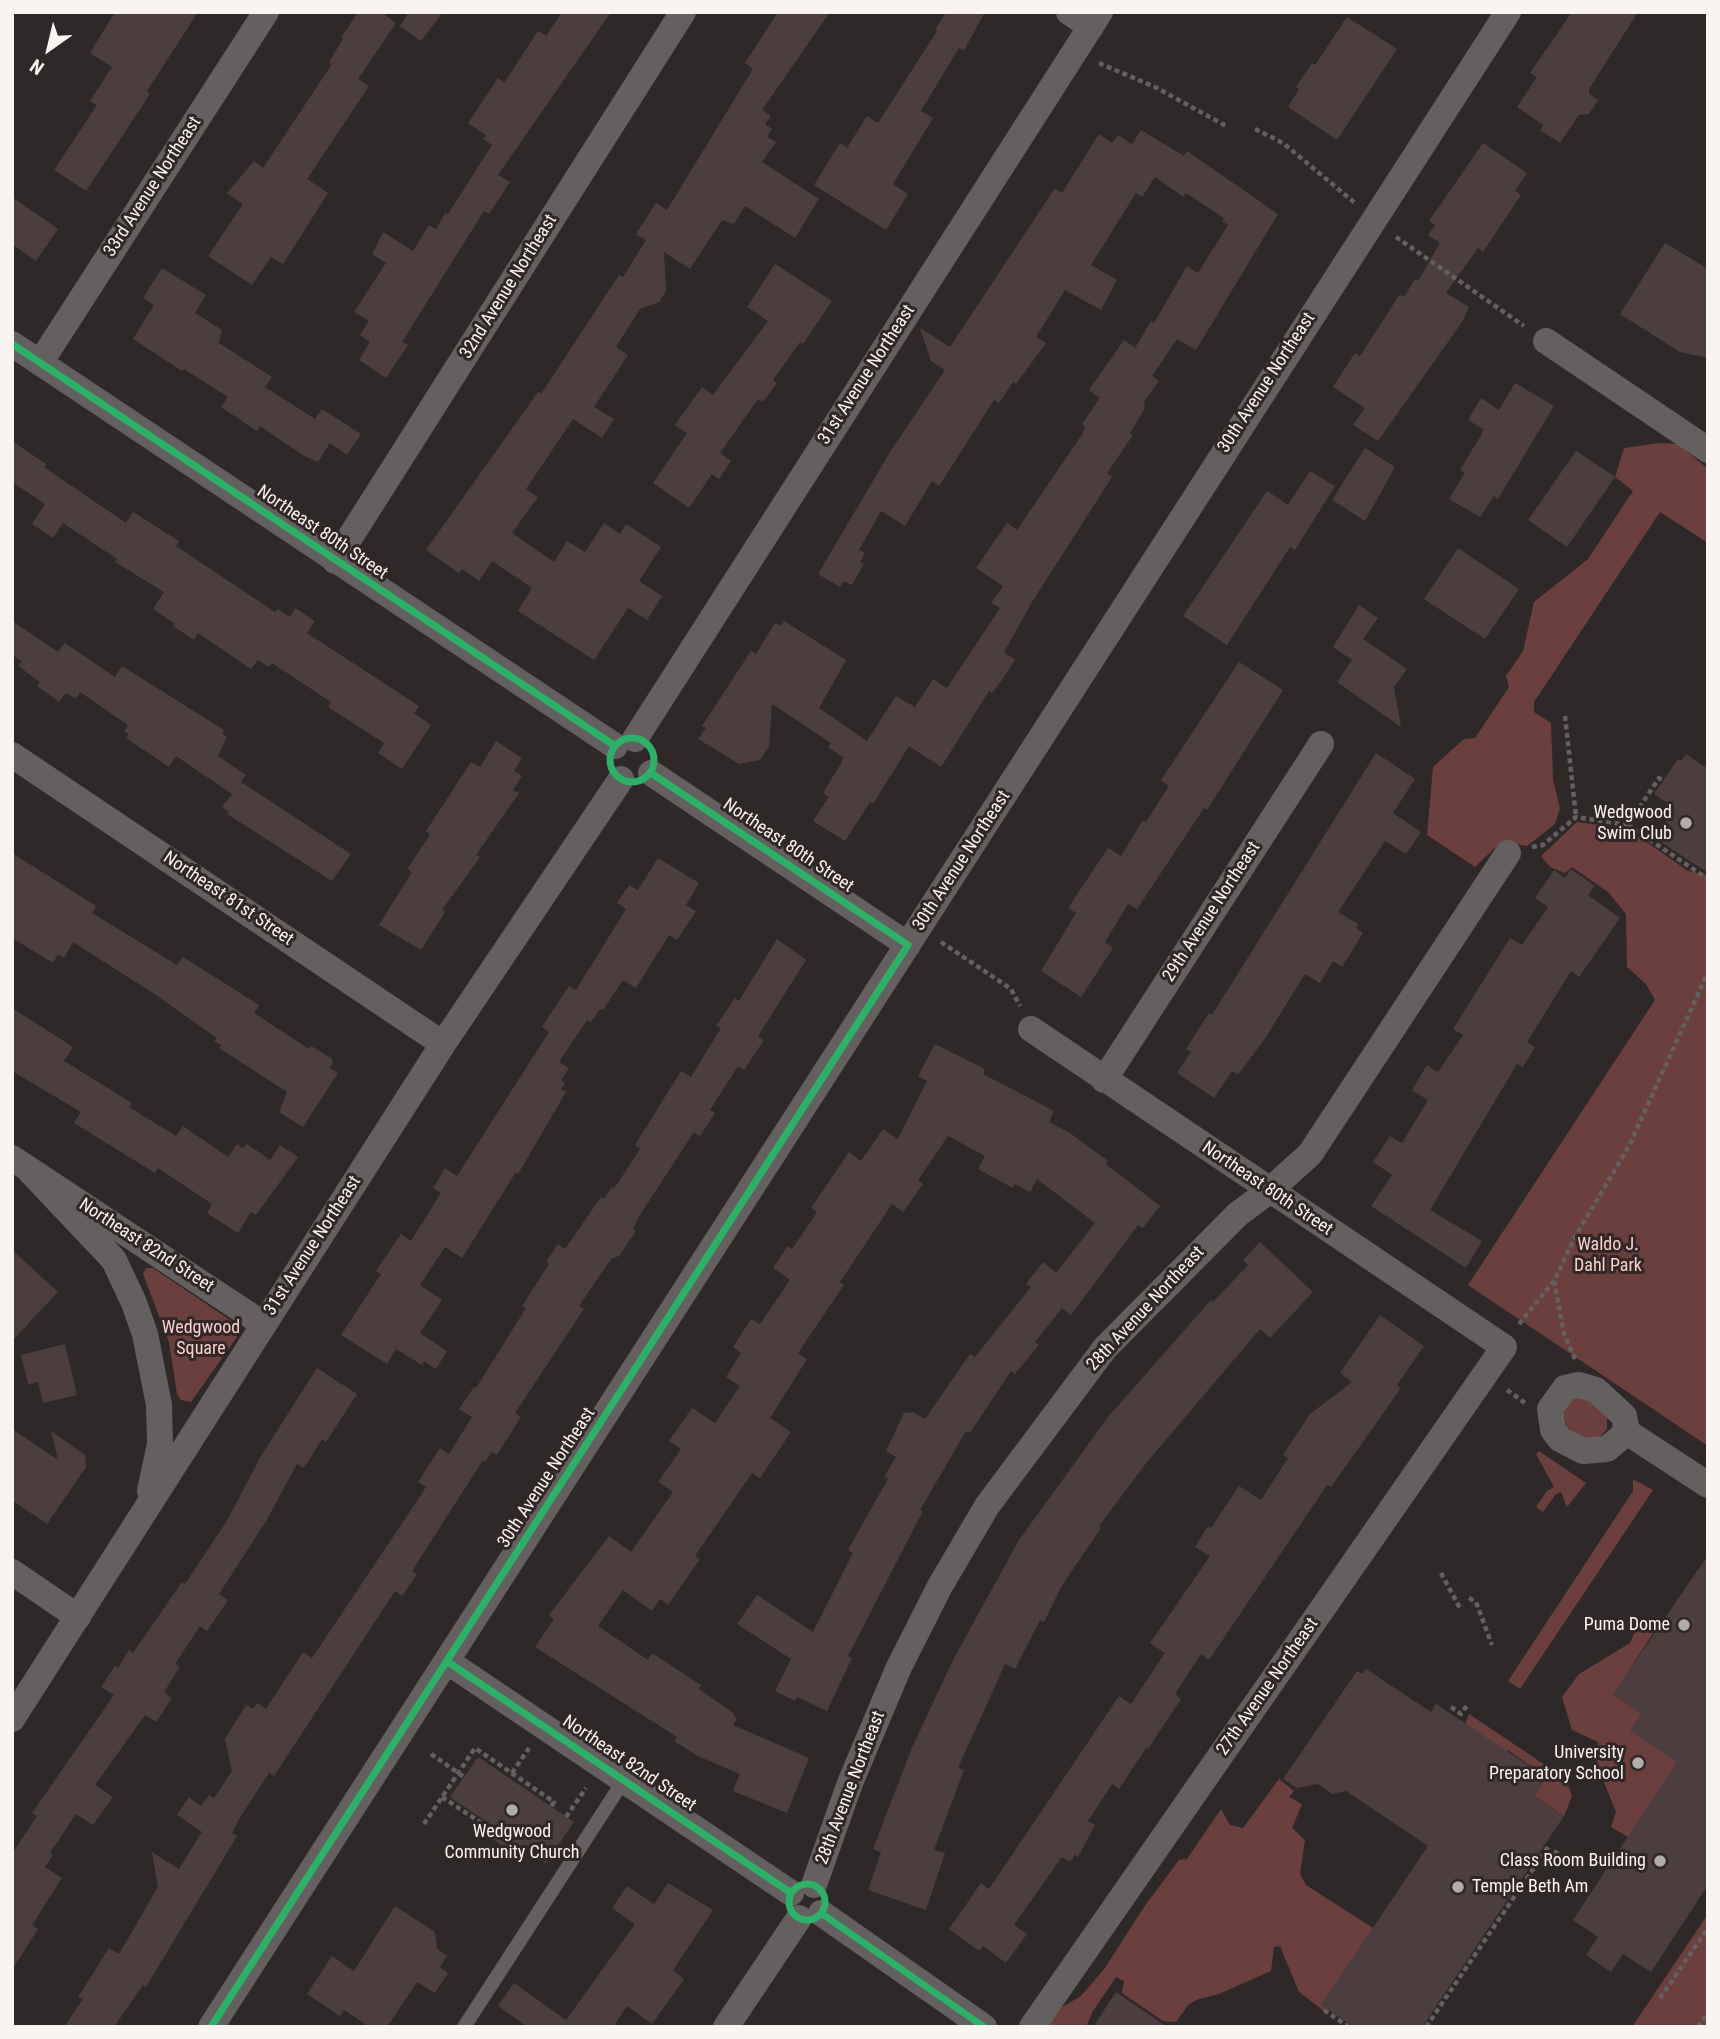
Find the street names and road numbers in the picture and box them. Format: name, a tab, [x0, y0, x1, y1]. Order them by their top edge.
street label: 33rd Avenue Northeast	[100, 113, 206, 261]
street label: 32nd Avenue Northeast	[456, 211, 562, 363]
street label: 31st Avenue Northeast	[814, 301, 920, 449]
street label: 30th Avenue Northeast	[1214, 309, 1320, 457]
street label: Northeast 80th Street	[253, 481, 391, 585]
street label: 30th Avenue Northeast	[909, 787, 1015, 935]
street label: Northeast 80th Street	[719, 794, 857, 898]
street label: 29th Avenue Northeast	[1159, 838, 1265, 986]
street label: Northeast 81st Street	[159, 847, 297, 951]
street label: Northeast 80th Street	[1198, 1137, 1336, 1241]
street label: 31st Avenue Northeast	[260, 1172, 366, 1320]
street label: Northeast 82nd Street	[74, 1194, 218, 1298]
street label: 28th Avenue Northeast	[1083, 1242, 1209, 1376]
street label: 30th Avenue Northeast	[494, 1404, 600, 1552]
street label: 27th Avenue Northeast	[1213, 1614, 1323, 1760]
street label: 28th Avenue Northeast	[812, 1708, 890, 1868]
street label: Northeast 82nd Street	[558, 1711, 700, 1817]

